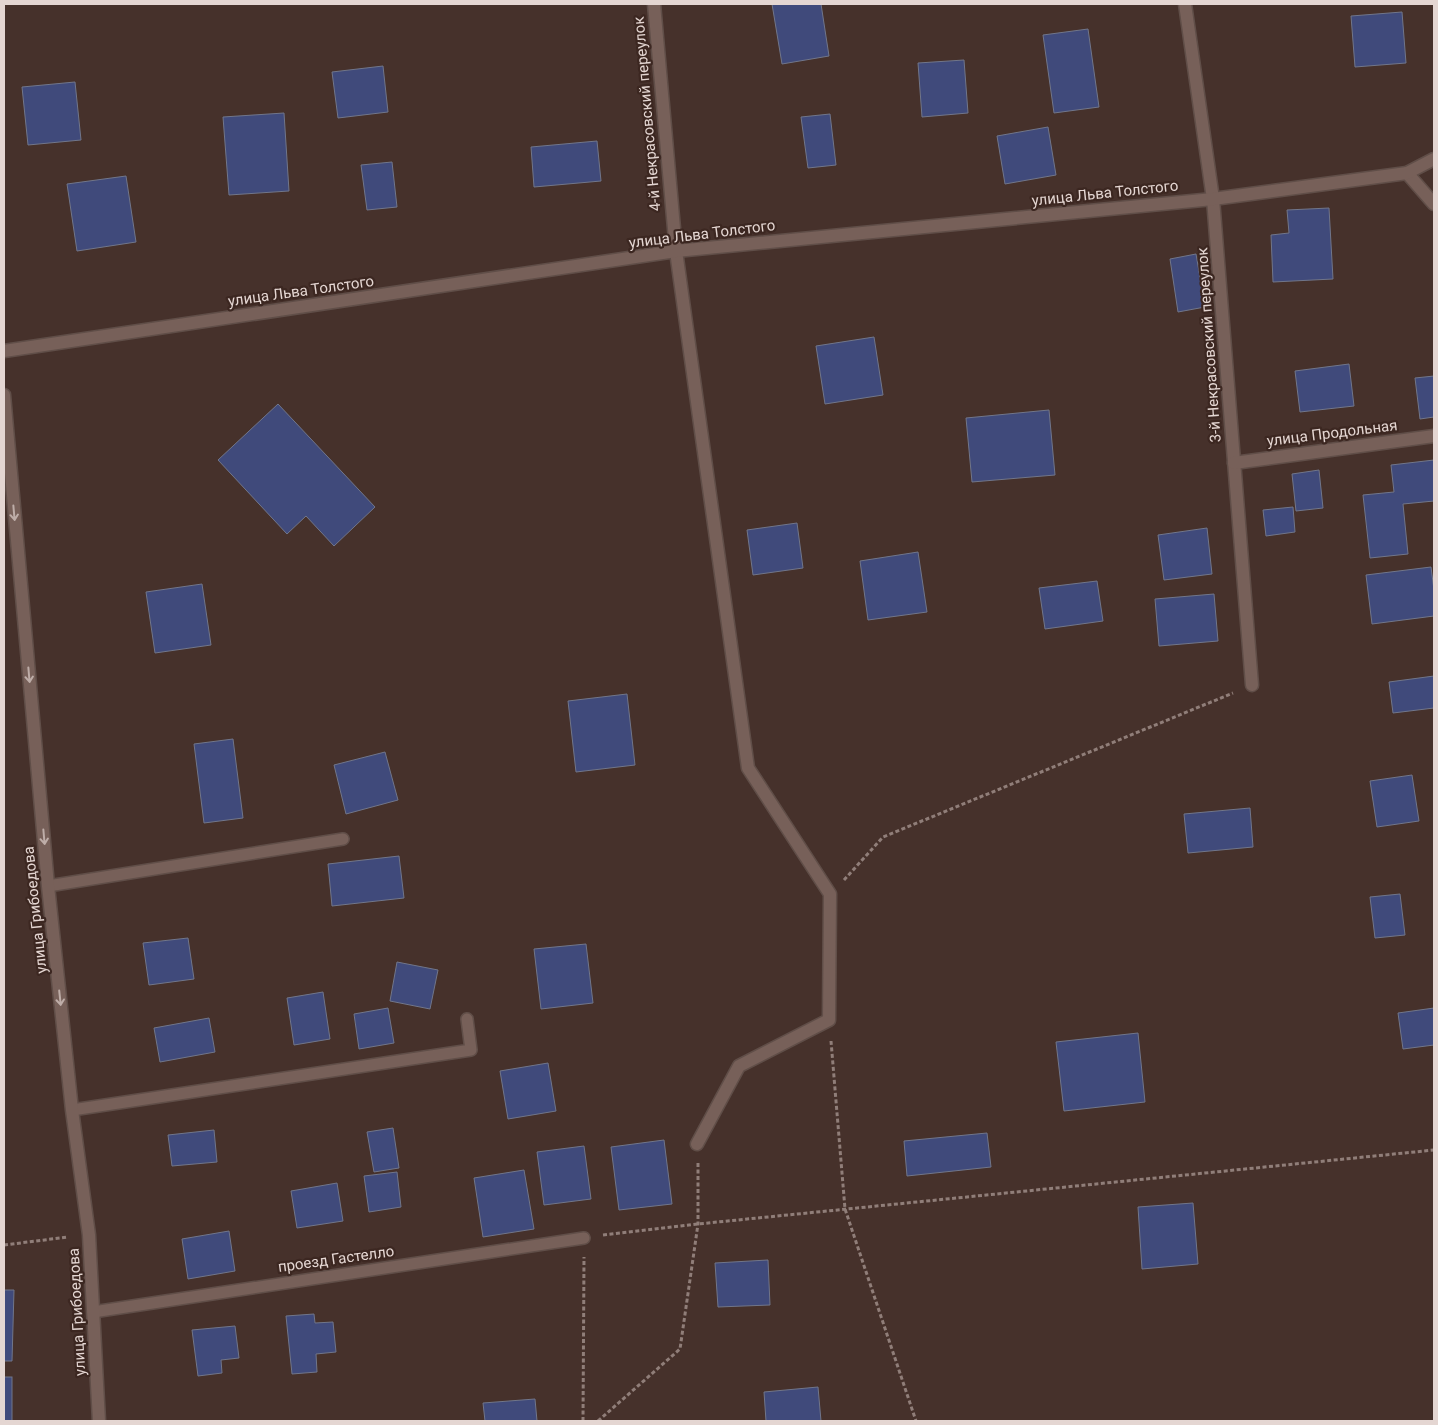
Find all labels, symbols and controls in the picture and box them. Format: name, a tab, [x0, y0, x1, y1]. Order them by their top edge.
street label: 4-й Некрасовский переулок	[630, 16, 664, 212]
street label: улица Льва Толстого	[1031, 176, 1179, 210]
street label: улица Льва Толстого	[628, 216, 776, 252]
street label: 3-й Некрасовский переулок	[1193, 247, 1225, 443]
street label: улица Льва Толстого	[227, 272, 375, 310]
street label: улица Продольная	[1266, 416, 1398, 450]
one-way arrow	[10, 505, 19, 521]
one-way arrow	[24, 666, 34, 682]
one-way arrow	[39, 828, 48, 844]
street label: улица Грибоедова	[19, 845, 51, 975]
one-way arrow	[55, 990, 65, 1006]
street label: проезд Гастелло	[277, 1242, 395, 1276]
street label: улица Грибоедова	[65, 1248, 89, 1376]

